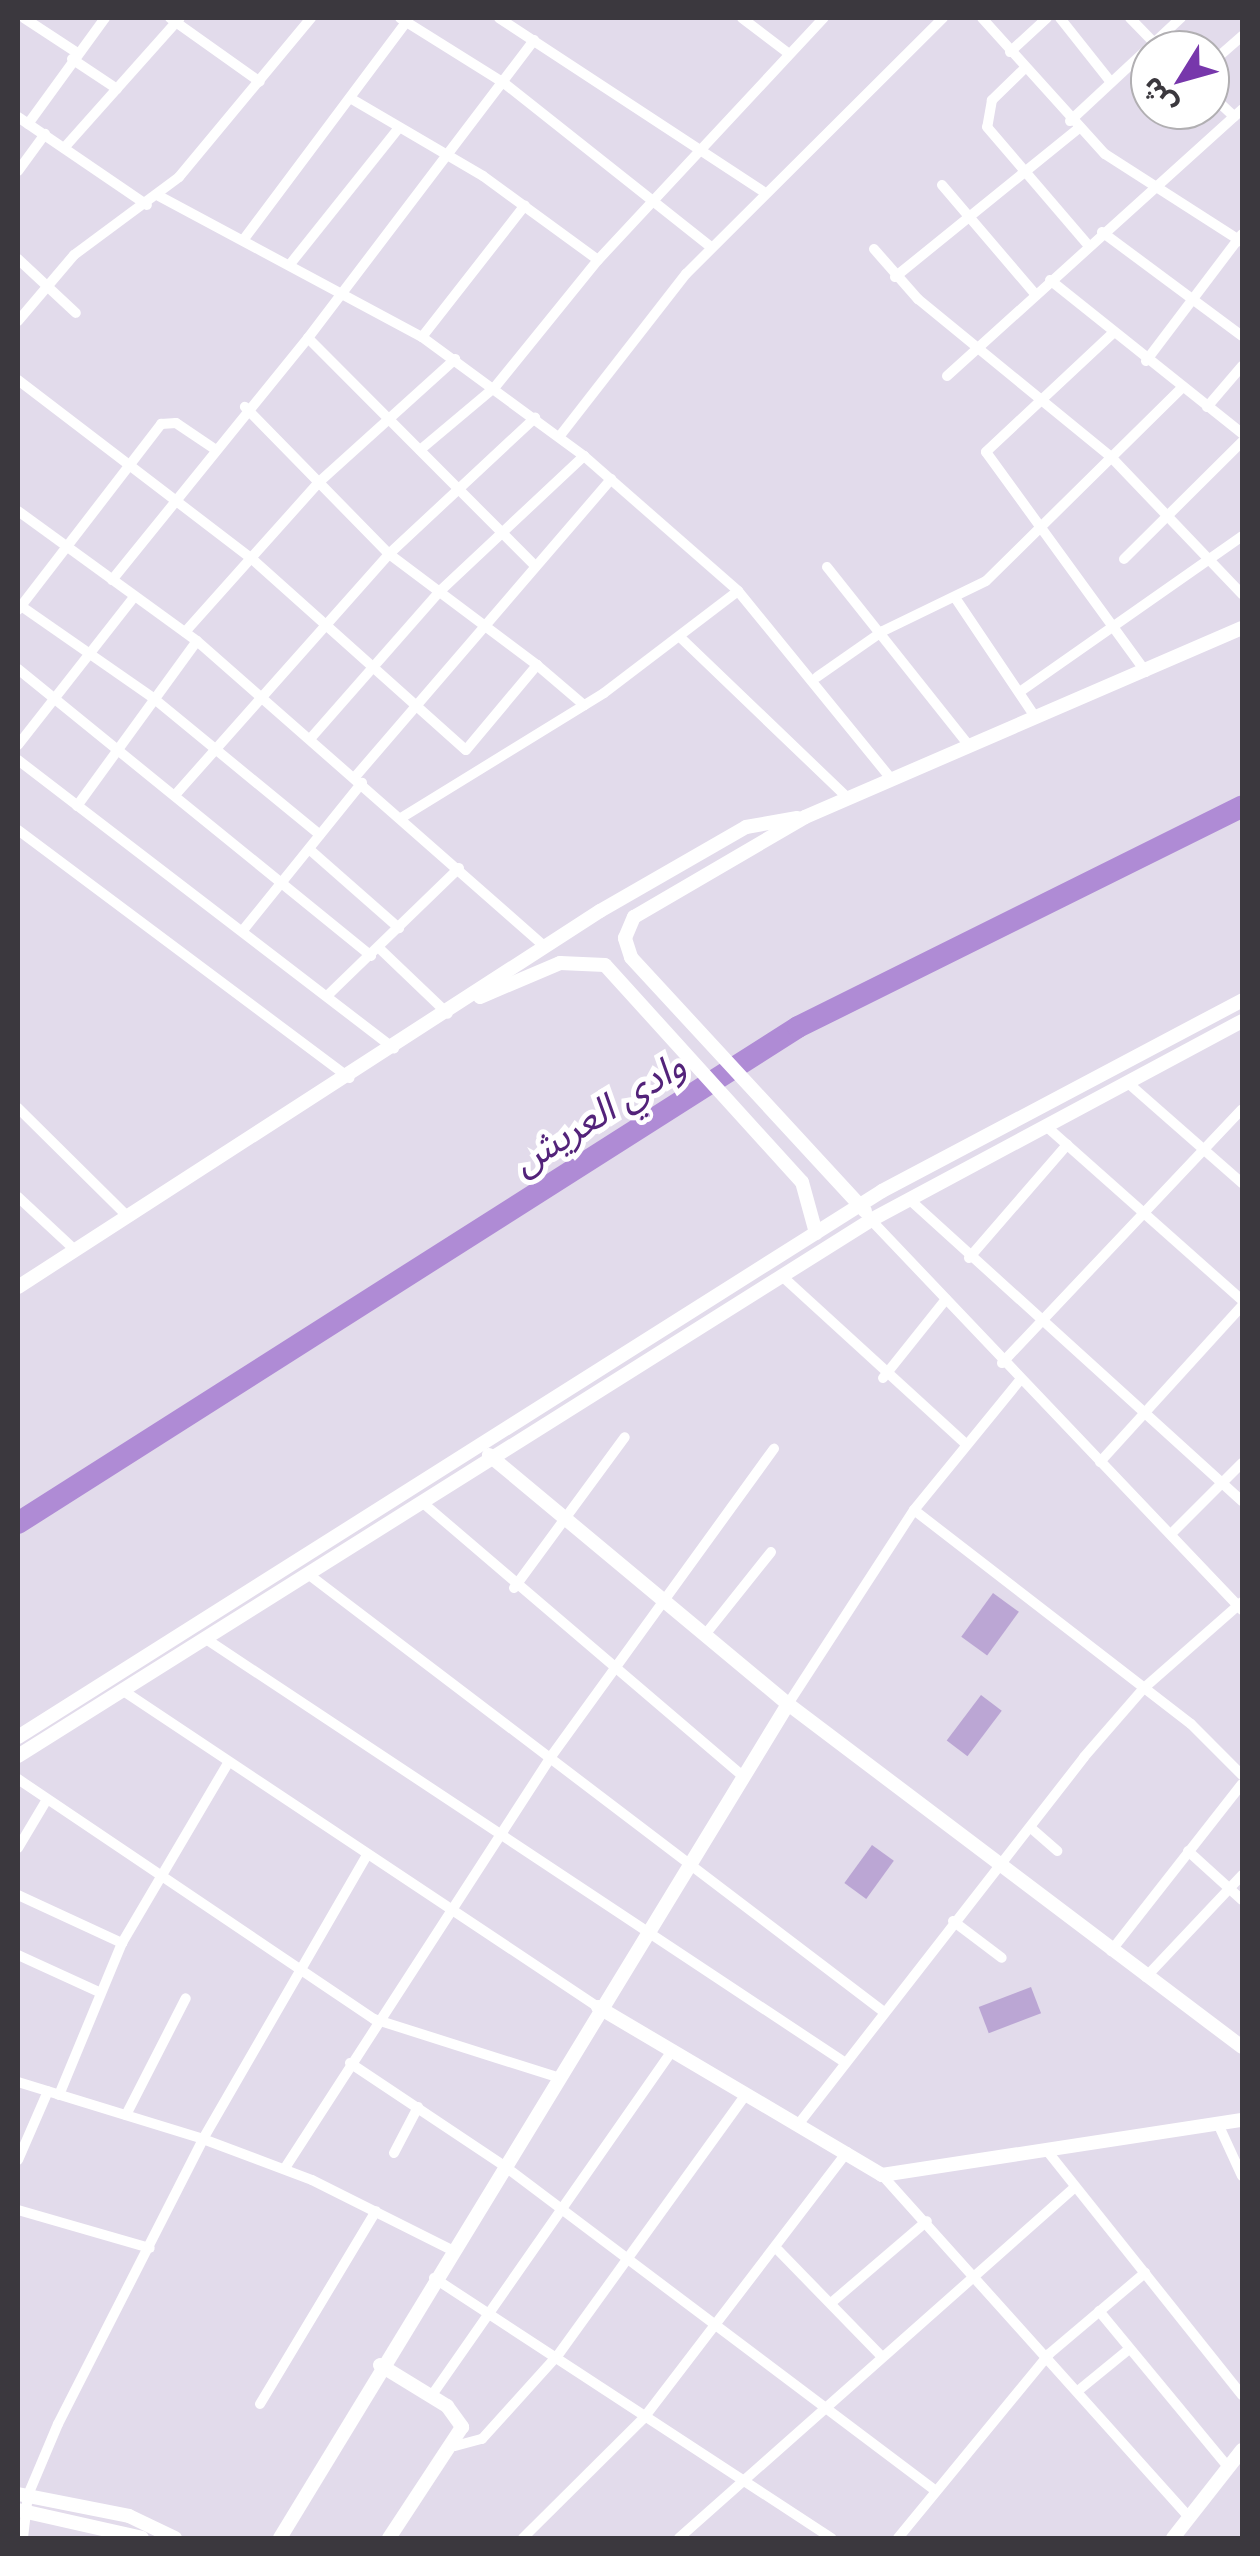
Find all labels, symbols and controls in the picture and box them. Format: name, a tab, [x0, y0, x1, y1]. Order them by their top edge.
north arrow	[1130, 30, 1230, 130]
text: ش	[1131, 70, 1184, 124]
water label: وادي العريش	[503, 1041, 693, 1183]

